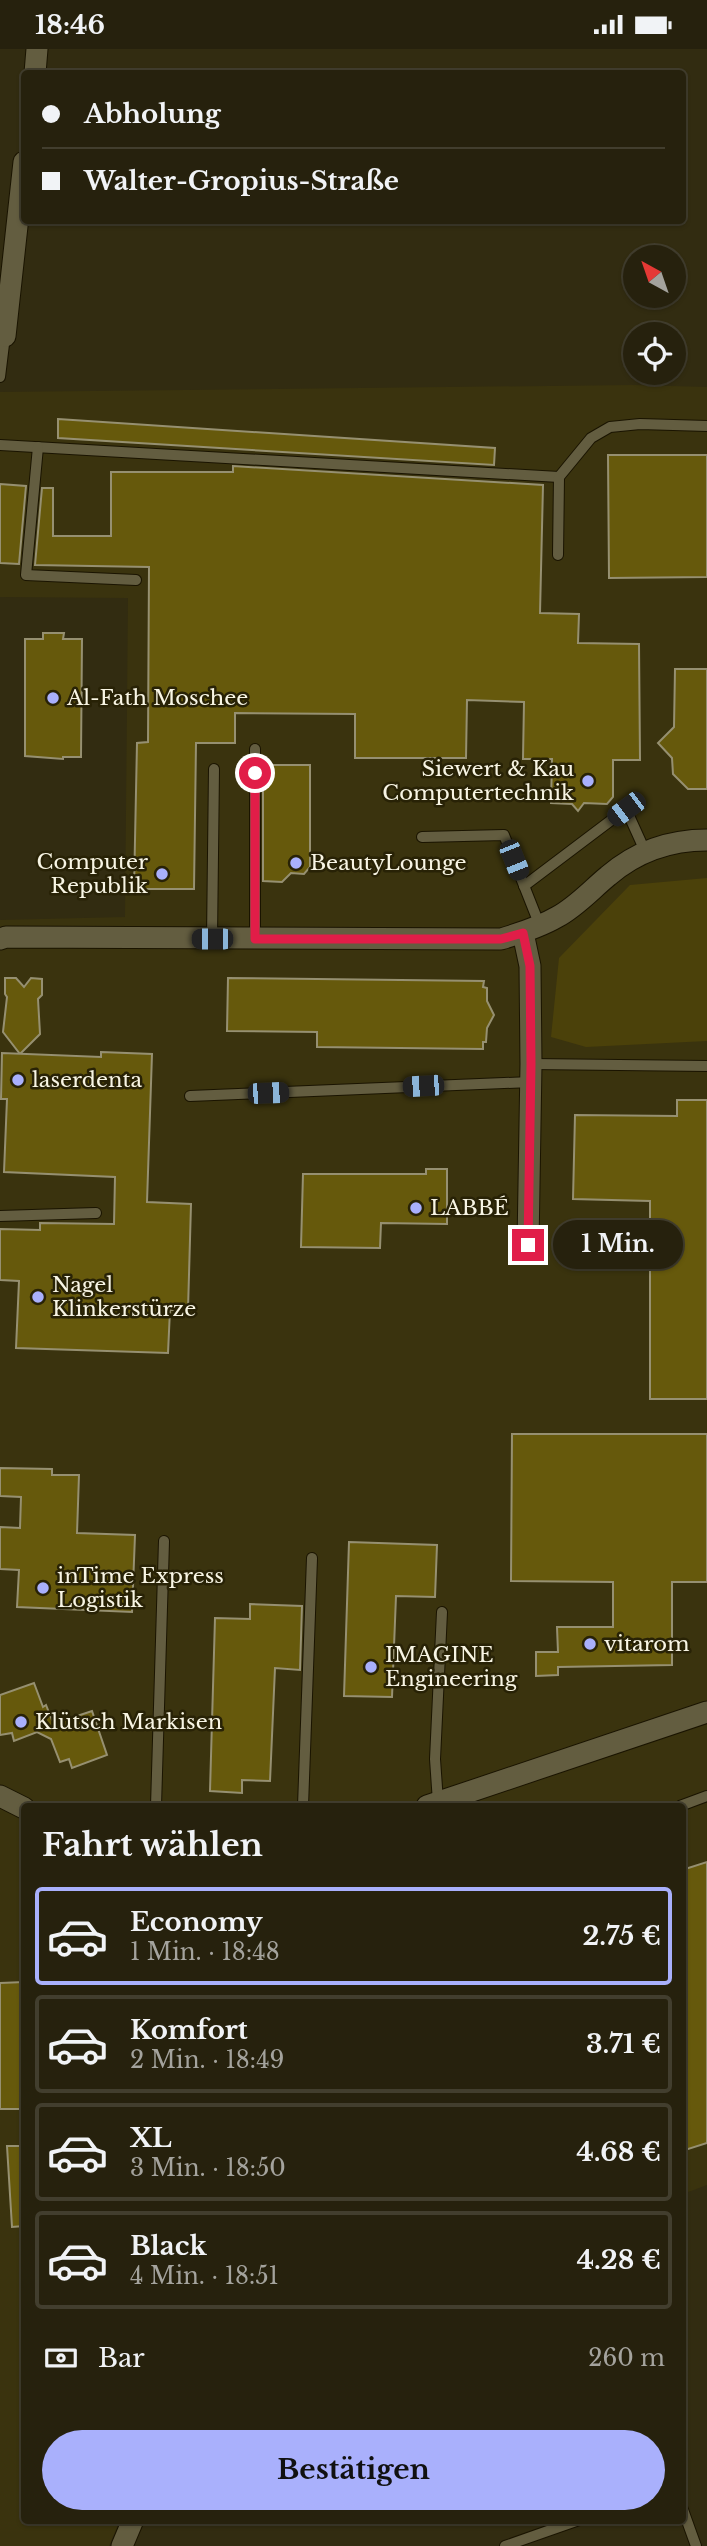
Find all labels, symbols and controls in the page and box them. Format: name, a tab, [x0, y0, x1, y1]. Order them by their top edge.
text: 18:46	[35, 9, 105, 41]
text: Abholung	[84, 98, 221, 130]
text: Walter-Gropius-Straße	[84, 165, 399, 197]
north arrow	[623, 245, 686, 308]
map controls	[623, 245, 686, 385]
button: locate	[623, 322, 686, 385]
place label: Al-Fath Moschee	[66, 685, 248, 711]
marker: Al-Fath Moschee	[45, 690, 61, 706]
place label: Siewert & Kau Computertechnik	[382, 756, 574, 806]
route start	[239, 757, 271, 789]
marker: Siewert & Kau Computertechnik	[580, 773, 596, 789]
car	[603, 788, 650, 830]
car	[497, 837, 532, 883]
place label: Computer Republik	[37, 849, 148, 899]
place label: BeautyLounge	[310, 850, 467, 876]
marker: BeautyLounge	[288, 855, 304, 871]
marker: Computer Republik	[154, 866, 170, 882]
car	[192, 929, 234, 950]
place label: laserdenta	[32, 1067, 142, 1093]
marker: laserdenta	[10, 1072, 26, 1088]
car	[402, 1074, 445, 1098]
car	[247, 1082, 290, 1104]
place label: LABBÉ	[430, 1195, 509, 1221]
marker: LABBÉ	[408, 1200, 424, 1216]
callout: 1 Min.	[552, 1221, 682, 1269]
route end	[512, 1229, 544, 1261]
text: 1 Min.	[581, 1230, 655, 1258]
place label: Nagel Klinkerstürze	[52, 1272, 196, 1322]
marker: Nagel Klinkerstürze	[30, 1289, 46, 1305]
place label: inTime Express Logistik	[57, 1563, 224, 1613]
marker: inTime Express Logistik	[35, 1580, 51, 1596]
place label: vitarom	[604, 1631, 690, 1657]
marker: vitarom	[582, 1636, 598, 1652]
place label: IMAGINE Engineering	[385, 1642, 518, 1692]
marker: IMAGINE Engineering	[363, 1659, 379, 1675]
place label: Klütsch Markisen	[35, 1709, 222, 1735]
marker: Klütsch Markisen	[13, 1714, 29, 1730]
text: Fahrt wählen	[42, 1825, 263, 1865]
icon: car	[46, 1905, 109, 1968]
text: Economy	[130, 1906, 263, 1938]
text: 2.75 €	[582, 1920, 661, 1952]
text: 1 Min. · 18:48	[130, 1938, 280, 1966]
icon: car	[46, 2013, 109, 2076]
text: Komfort	[130, 2014, 248, 2046]
text: 3.71 €	[586, 2028, 661, 2060]
text: 2 Min. · 18:49	[130, 2046, 284, 2074]
icon: car	[46, 2121, 109, 2184]
text: XL	[130, 2122, 172, 2154]
text: 4.68 €	[577, 2136, 661, 2168]
text: 3 Min. · 18:50	[130, 2154, 286, 2182]
icon: car	[46, 2229, 109, 2292]
text: Black	[130, 2230, 207, 2262]
text: 4.28 €	[577, 2244, 661, 2276]
text: 4 Min. · 18:51	[130, 2262, 279, 2290]
icon: cash	[42, 2339, 80, 2377]
text: Bar	[98, 2342, 145, 2374]
text: 260 m	[588, 2344, 665, 2372]
button: Bestätigen	[42, 2430, 665, 2510]

